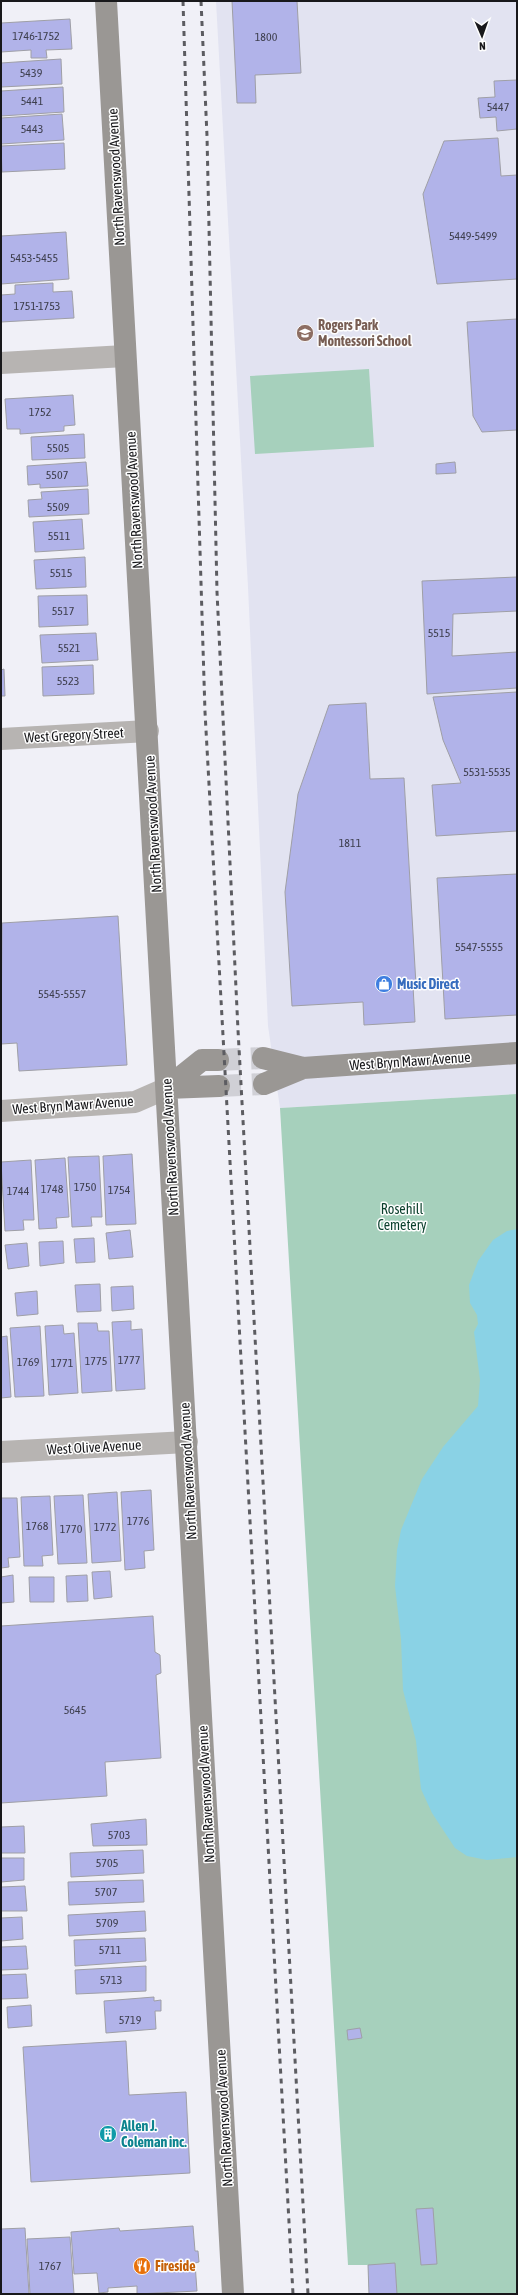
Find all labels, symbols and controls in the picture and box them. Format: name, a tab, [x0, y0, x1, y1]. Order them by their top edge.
north arrow	[462, 16, 502, 56]
house number: 1746-1752	[12, 29, 60, 43]
house number: 1800	[255, 30, 278, 44]
text: N	[479, 40, 486, 52]
house number: 5439	[20, 66, 43, 80]
house number: 5441	[21, 94, 44, 108]
house number: 5447	[487, 100, 510, 114]
street label: North Ravenswood Avenue	[104, 108, 128, 246]
house number: 5443	[21, 122, 43, 136]
house number: 5449-5499	[449, 229, 497, 243]
house number: 5453-5455	[10, 251, 58, 265]
house number: 1751-1753	[14, 299, 60, 313]
place label: Rogers Park Montessori School	[318, 317, 412, 349]
school or university icon: Rogers Park Montessori School	[295, 323, 315, 343]
house number: 1752	[29, 405, 51, 419]
street label: North Ravenswood Avenue	[122, 431, 146, 569]
house number: 5505	[47, 441, 69, 455]
house number: 5507	[46, 468, 69, 482]
house number: 5509	[47, 500, 70, 514]
house number: 5511	[48, 529, 71, 543]
house number: 5515	[50, 566, 72, 580]
house number: 5517	[52, 604, 75, 618]
house number: 5515	[428, 626, 450, 640]
house number: 5521	[58, 641, 81, 655]
house number: 5523	[57, 674, 79, 688]
street label: West Gregory Street	[24, 724, 124, 746]
street label: North Ravenswood Avenue	[141, 755, 165, 893]
house number: 5531-5535	[463, 765, 511, 779]
house number: 1811	[339, 836, 362, 850]
house number: 5547-5555	[455, 940, 503, 954]
shop icon: Music Direct	[374, 974, 394, 994]
place label: Music Direct	[397, 976, 459, 992]
house number: 5545-5557	[38, 987, 86, 1001]
street label: West Bryn Mawr Avenue	[349, 1049, 471, 1073]
street label: North Ravenswood Avenue	[158, 1078, 182, 1216]
street label: West Bryn Mawr Avenue	[12, 1093, 134, 1117]
house number: 1750	[74, 1180, 97, 1194]
house number: 1748	[41, 1182, 64, 1196]
house number: 1754	[108, 1183, 131, 1197]
house number: 1744	[7, 1184, 30, 1198]
park label: Rosehill Cemetery	[377, 1201, 427, 1233]
house number: 1777	[118, 1353, 141, 1367]
house number: 1775	[85, 1354, 107, 1368]
house number: 1769	[17, 1355, 40, 1369]
house number: 1771	[51, 1356, 74, 1370]
street label: North Ravenswood Avenue	[176, 1402, 200, 1540]
street label: West Olive Avenue	[46, 1437, 142, 1457]
house number: 1776	[127, 1514, 150, 1528]
house number: 1768	[26, 1519, 49, 1533]
house number: 1772	[94, 1520, 116, 1534]
house number: 1770	[60, 1522, 83, 1536]
house number: 5645	[64, 1703, 86, 1717]
street label: North Ravenswood Avenue	[194, 1725, 218, 1863]
house number: 5703	[108, 1828, 130, 1842]
house number: 5705	[96, 1856, 118, 1870]
house number: 5707	[95, 1885, 118, 1899]
house number: 5709	[96, 1916, 119, 1930]
house number: 5711	[99, 1943, 122, 1957]
house number: 5713	[100, 1973, 122, 1987]
house number: 5719	[119, 2013, 142, 2027]
street label: North Ravenswood Avenue	[212, 2049, 236, 2187]
place label: Allen J. Coleman inc.	[120, 2118, 187, 2150]
building icon: Allen J. Coleman inc.	[98, 2124, 118, 2144]
restaurant icon: Fireside	[132, 2256, 152, 2276]
place label: Fireside	[155, 2258, 196, 2274]
house number: 1767	[39, 2259, 62, 2273]

